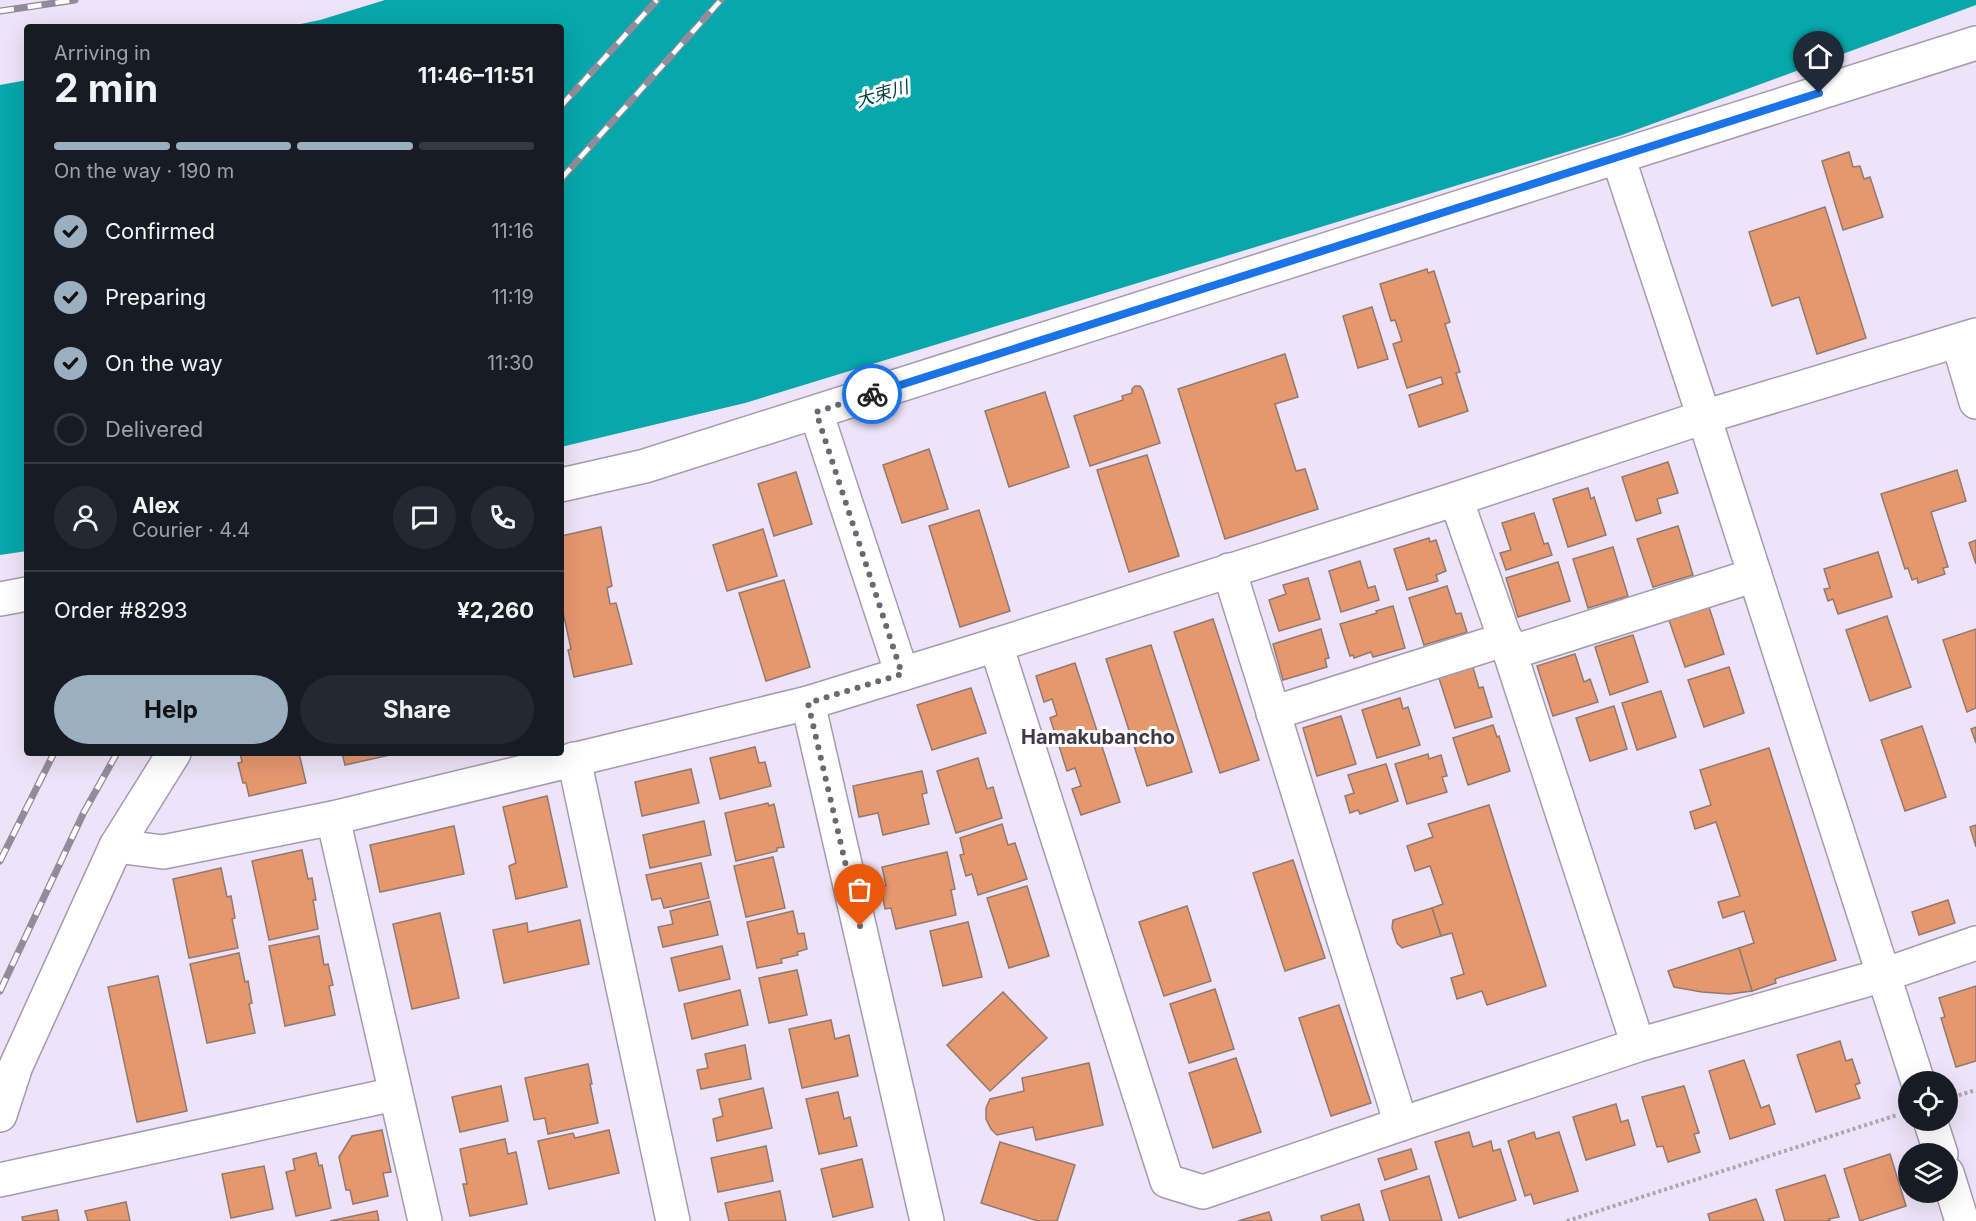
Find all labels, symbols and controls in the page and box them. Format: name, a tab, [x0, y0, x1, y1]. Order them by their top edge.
pin	[1793, 31, 1844, 93]
icon: home	[1802, 40, 1835, 73]
text: Arriving in	[54, 41, 151, 65]
text: 11:46–11:51	[418, 62, 534, 88]
text: 2 min	[54, 64, 158, 111]
water label: 大束川	[853, 75, 913, 111]
text: On the way · 190 m	[54, 159, 234, 183]
icon: check	[54, 215, 87, 248]
text: Confirmed	[105, 218, 215, 244]
text: 11:16	[491, 219, 534, 243]
icon: check	[54, 281, 87, 314]
text: Preparing	[105, 284, 206, 310]
text: 11:19	[491, 285, 534, 309]
icon: check	[54, 347, 87, 380]
text: On the way	[105, 350, 223, 376]
text: 11:30	[487, 351, 534, 375]
courier	[842, 364, 902, 424]
icon: bike	[856, 378, 889, 411]
text: Delivered	[105, 416, 203, 442]
button: person	[54, 486, 117, 549]
button: chat	[393, 486, 456, 549]
button: phone	[471, 486, 534, 549]
text: Alex	[132, 492, 180, 518]
text: Courier · 4.4	[132, 518, 250, 542]
text: Order #8293	[54, 597, 188, 623]
text: ¥2,260	[457, 597, 534, 623]
button: Help	[54, 675, 288, 744]
button: Share	[300, 675, 534, 744]
district label: Hamakubancho	[1021, 725, 1175, 749]
pin	[834, 864, 885, 926]
icon: bag	[843, 873, 876, 906]
map controls	[1898, 1071, 1958, 1203]
button: locate	[1898, 1071, 1958, 1131]
button: layers	[1898, 1143, 1958, 1203]

